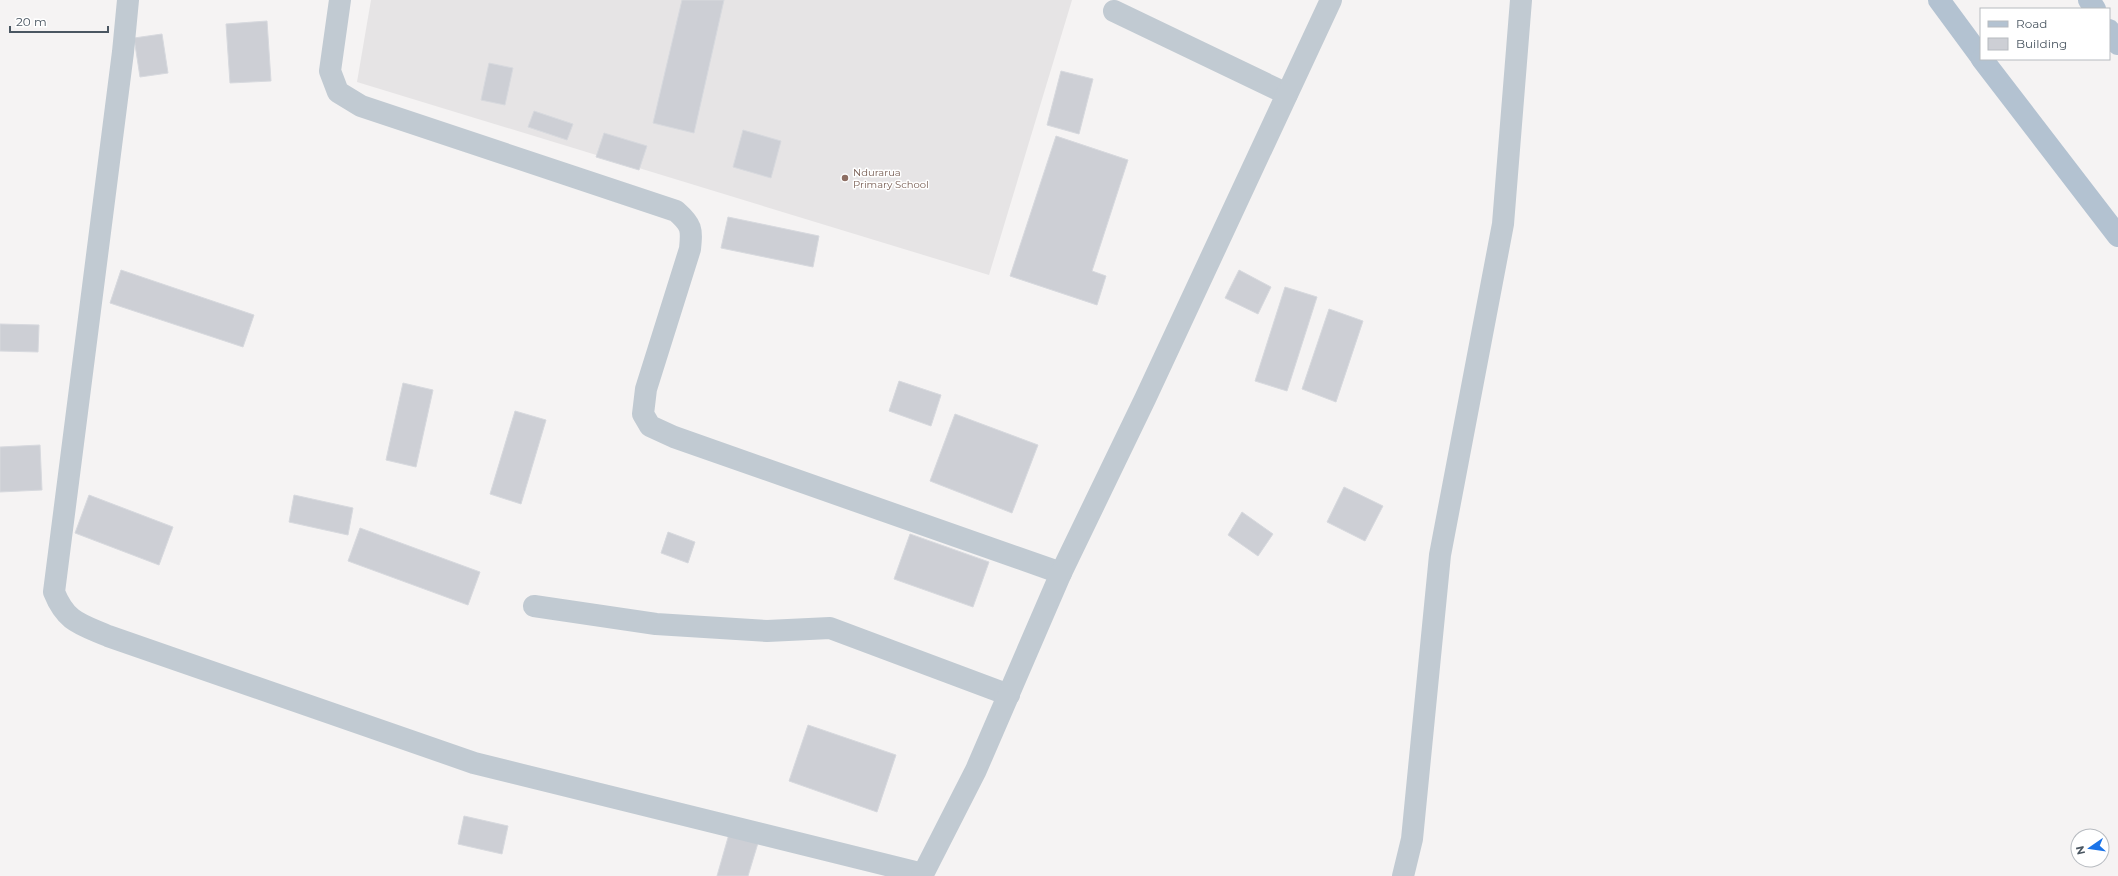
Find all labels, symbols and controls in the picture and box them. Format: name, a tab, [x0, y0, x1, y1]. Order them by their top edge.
scale bar	[10, 8, 108, 34]
legend	[1980, 8, 2110, 60]
text: 20 m	[16, 14, 47, 29]
text: Road	[2016, 16, 2047, 31]
text: Building	[2016, 36, 2067, 51]
place label: Ndurarua Primary School	[853, 166, 929, 191]
marker: Ndurarua Primary School	[840, 173, 850, 183]
north arrow	[2070, 828, 2110, 868]
text: N	[2072, 844, 2088, 856]

